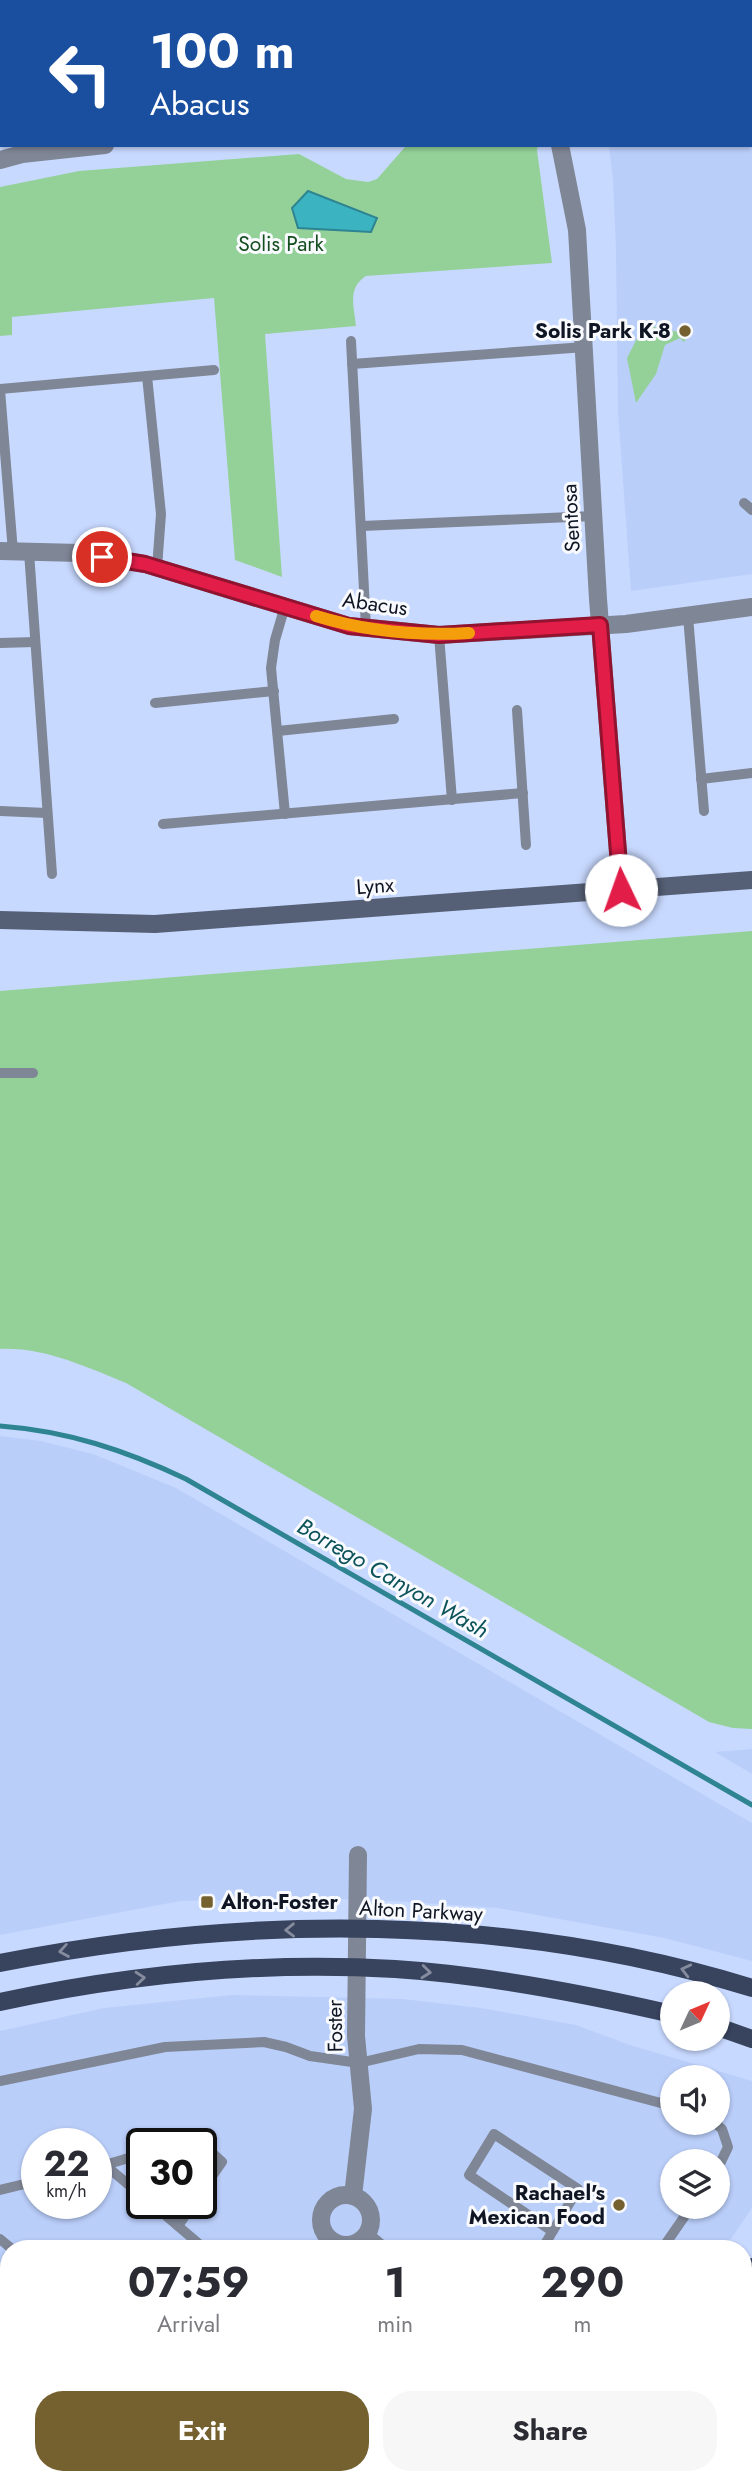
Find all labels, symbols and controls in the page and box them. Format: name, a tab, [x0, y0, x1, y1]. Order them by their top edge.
text: 100 m	[150, 16, 295, 86]
icon: left	[35, 28, 126, 119]
text: Abacus	[150, 81, 250, 127]
park label: Solis Park	[238, 229, 324, 259]
place label: Solis Park K-8	[535, 316, 671, 346]
marker: Solis Park K-8	[677, 323, 693, 339]
street label: Sentosa	[554, 483, 588, 553]
pin	[72, 527, 132, 587]
icon: arrive	[83, 538, 121, 576]
street label: Abacus	[340, 585, 410, 623]
position arrow	[584, 853, 658, 927]
street label: Lynx	[355, 870, 395, 902]
water label: Borrego Canyon Wash	[291, 1509, 495, 1647]
place label: Alton-Foster	[220, 1887, 339, 1917]
street label: Alton Parkway	[358, 1893, 484, 1929]
marker: Alton-Foster	[199, 1894, 215, 1910]
one-way arrow	[284, 1922, 295, 1937]
one-way arrow	[58, 1943, 70, 1958]
one-way arrow	[421, 1964, 432, 1979]
one-way arrow	[680, 1964, 692, 1978]
one-way arrow	[134, 1970, 145, 1985]
north arrow	[660, 1981, 730, 2051]
map controls	[660, 1981, 730, 2219]
street label: Foster	[320, 1999, 350, 2053]
button: sound	[660, 2065, 730, 2135]
speed limit sign: 30	[126, 2128, 217, 2219]
text: 22	[44, 2139, 89, 2189]
button: layers	[660, 2149, 730, 2219]
text: km/h	[46, 2178, 87, 2204]
place label: Rachael's Mexican Food	[469, 2178, 605, 2232]
marker: Rachael's Mexican Food	[611, 2197, 627, 2213]
text: 07:59	[128, 2252, 250, 2313]
text: 1	[384, 2252, 406, 2313]
text: 290	[541, 2252, 624, 2313]
text: Arrival	[157, 2307, 220, 2341]
text: min	[377, 2307, 413, 2341]
text: m	[574, 2307, 592, 2341]
button: Exit	[35, 2391, 369, 2471]
button: Share	[383, 2391, 717, 2471]

